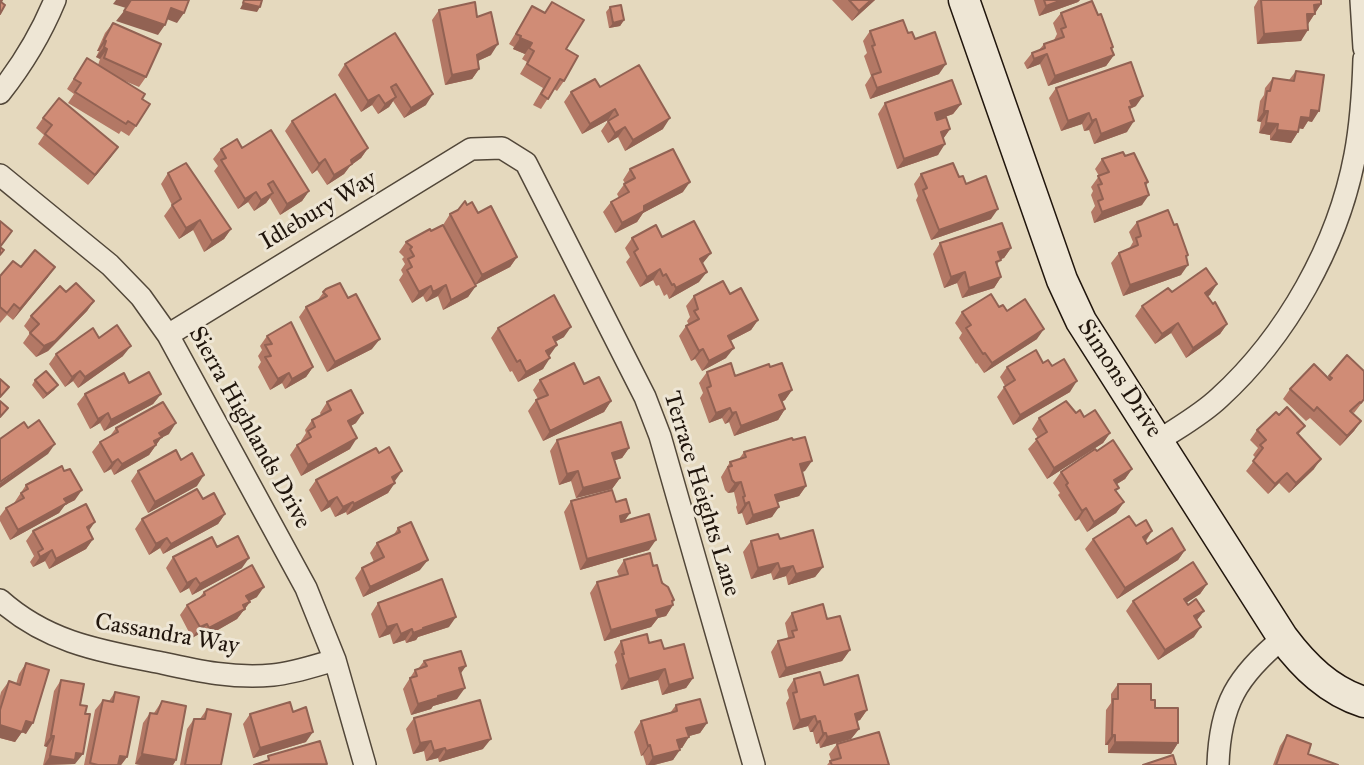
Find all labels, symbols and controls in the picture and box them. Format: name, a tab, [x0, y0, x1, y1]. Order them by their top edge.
street label: Idlebury Way	[256, 165, 382, 257]
street label: Simons Drive	[1070, 314, 1168, 444]
street label: Sierra Highlands Drive	[181, 322, 317, 534]
street label: Terrace Heights Lane	[656, 388, 746, 600]
street label: Cassandra Way	[93, 608, 241, 662]

